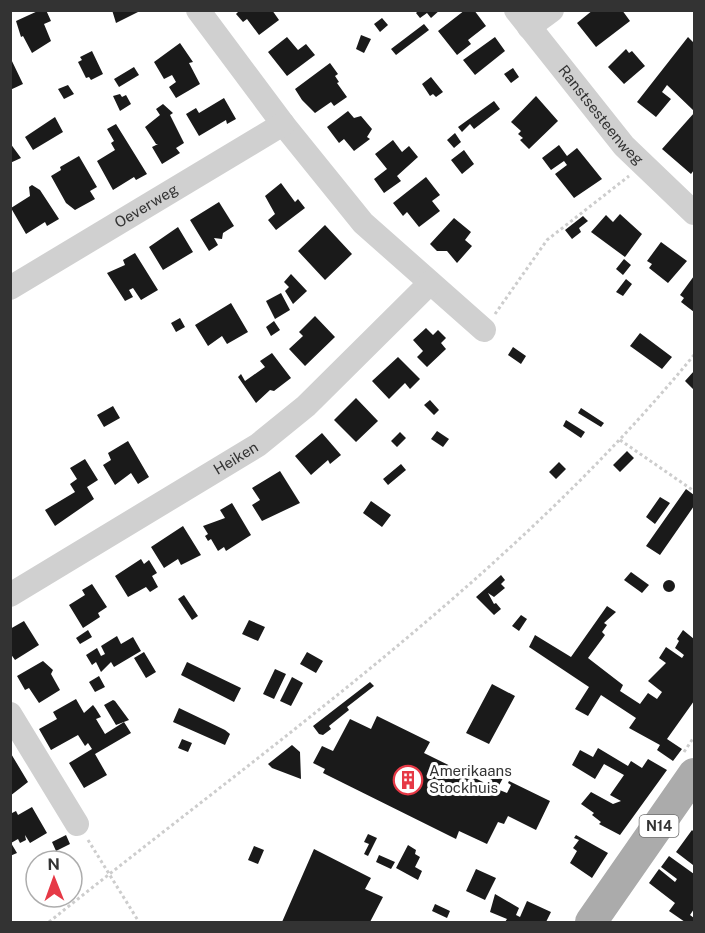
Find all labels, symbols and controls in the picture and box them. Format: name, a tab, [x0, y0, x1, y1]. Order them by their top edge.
street label: Ranstsesteenweg	[555, 62, 647, 168]
street label: Oeverweg	[111, 180, 181, 231]
street label: Heiken	[210, 438, 261, 478]
place label: Amerikaans Stockhuis	[429, 762, 512, 796]
building icon: Amerikaans Stockhuis	[392, 764, 424, 796]
road number: N14	[640, 815, 678, 837]
north arrow	[24, 849, 84, 909]
text: N	[47, 855, 60, 874]

